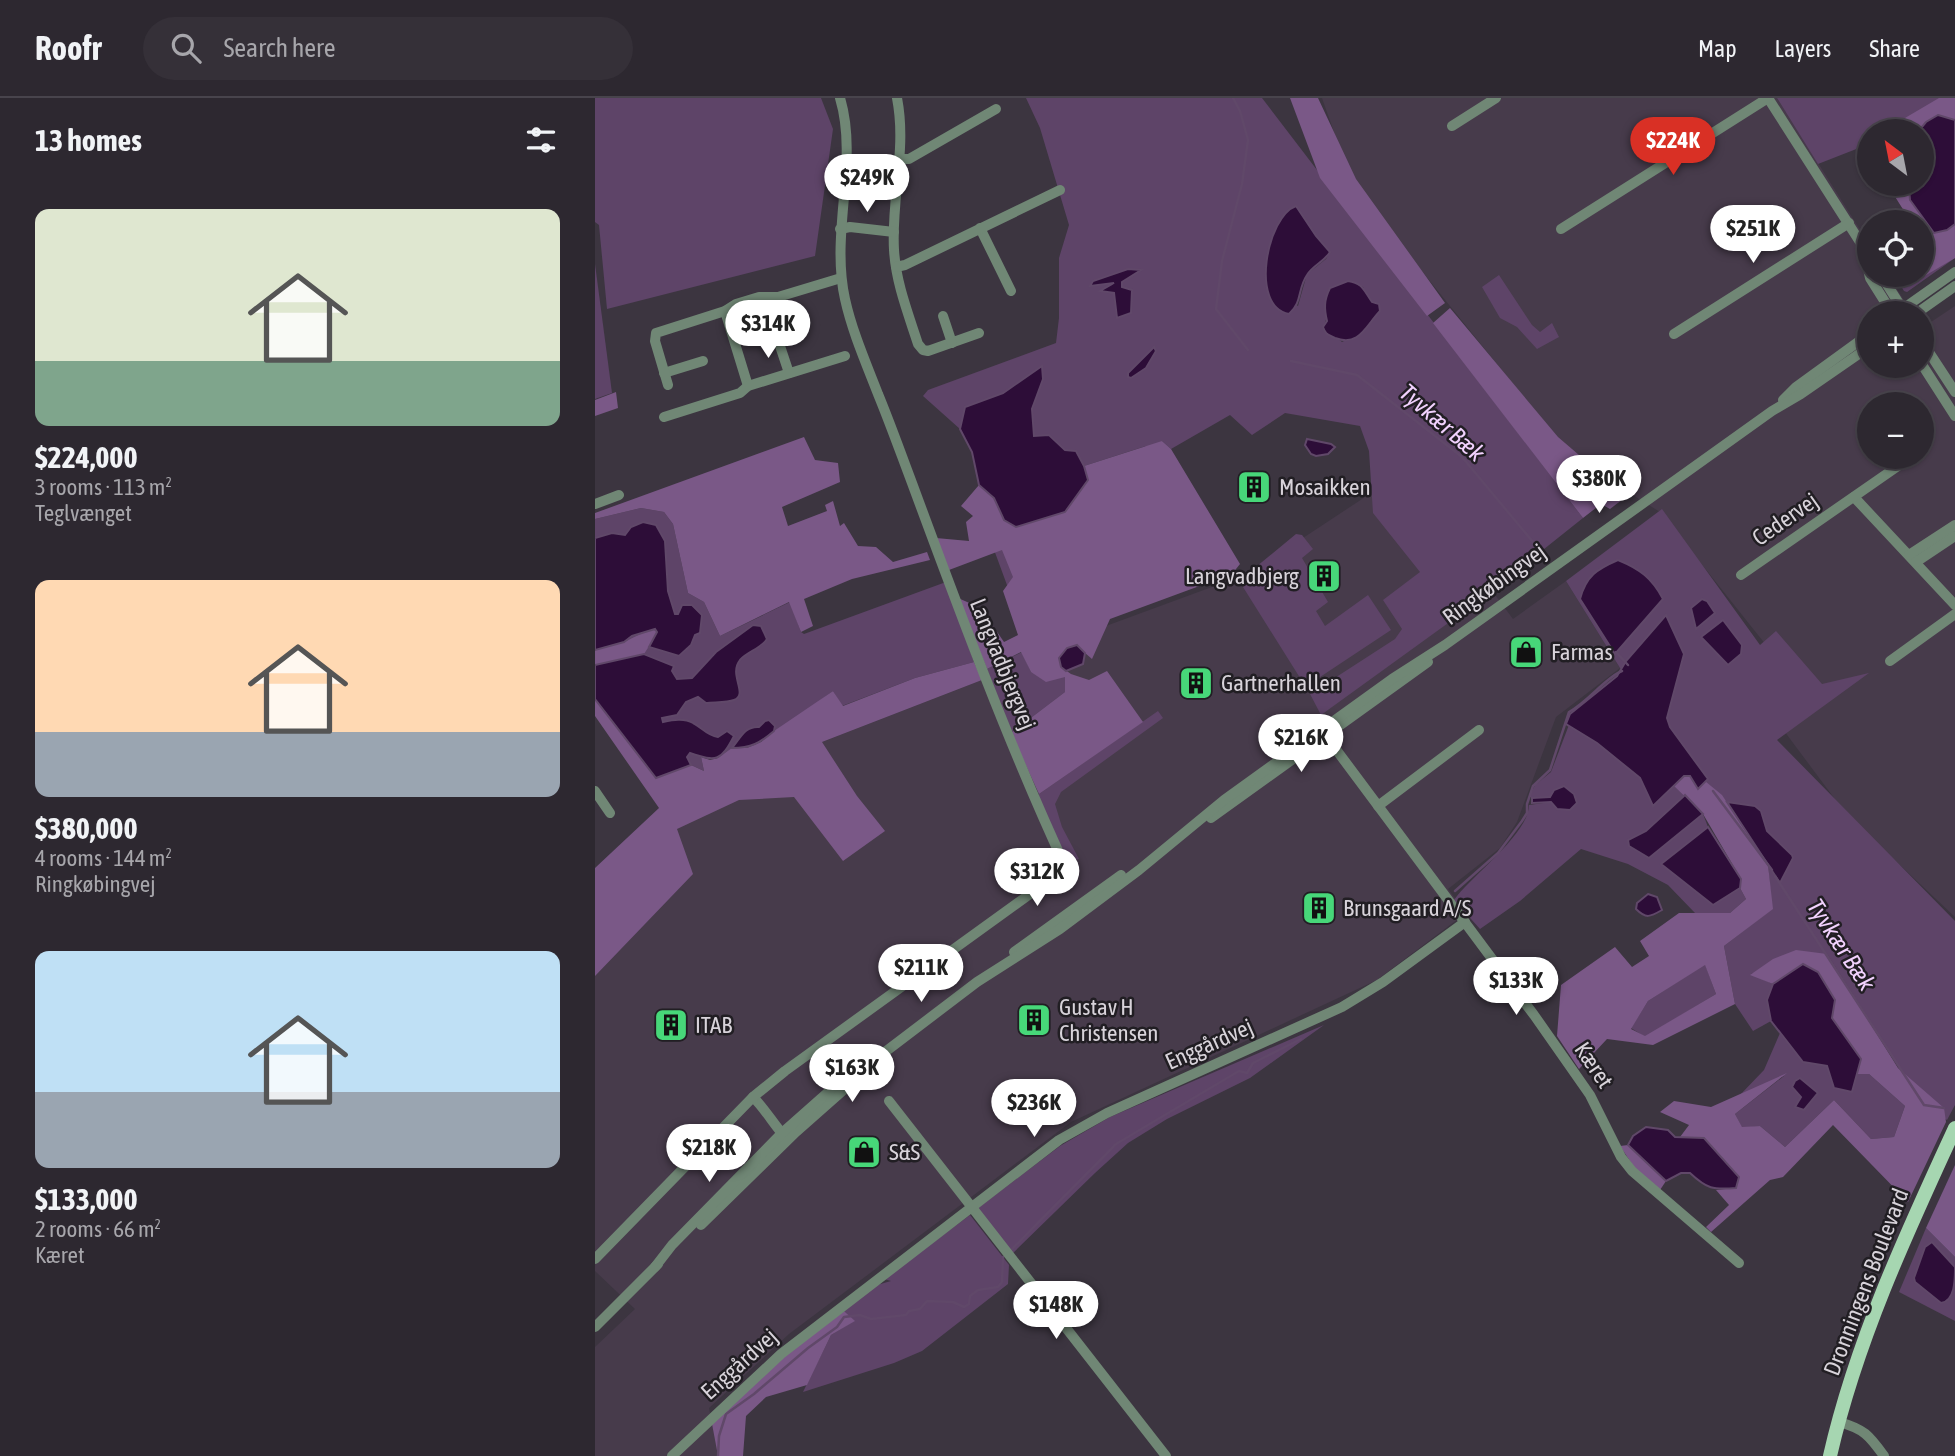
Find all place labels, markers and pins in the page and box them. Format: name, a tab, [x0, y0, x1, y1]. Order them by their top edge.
pin: $224K	[1624, 118, 1722, 177]
pin: $249K	[818, 155, 916, 214]
pin: $251K	[1704, 206, 1802, 265]
pin: $314K	[719, 300, 817, 360]
pin: $380K	[1550, 456, 1648, 515]
building icon: Mosaikken	[1235, 468, 1273, 506]
place label: Mosaikken	[1279, 474, 1371, 500]
building icon: Langvadbjerg	[1305, 557, 1343, 595]
place label: Langvadbjerg	[1185, 563, 1299, 589]
shop icon: Farmas	[1507, 633, 1545, 671]
place label: Farmas	[1551, 639, 1613, 665]
building icon: Gartnerhallen	[1177, 664, 1215, 702]
place label: Gartnerhallen	[1221, 670, 1341, 696]
pin: $216K	[1252, 714, 1350, 774]
pin: $312K	[988, 848, 1086, 908]
building icon: Brunsgaard A/S	[1300, 889, 1338, 927]
place label: Brunsgaard A/S	[1343, 895, 1472, 921]
pin: $211K	[872, 944, 970, 1004]
pin: $133K	[1467, 958, 1565, 1017]
place label: Gustav H Christensen	[1059, 994, 1158, 1046]
building icon: Gustav H Christensen	[1015, 1001, 1053, 1039]
building icon: ITAB	[652, 1006, 690, 1044]
place label: ITAB	[695, 1012, 732, 1038]
pin: $163K	[803, 1044, 901, 1104]
pin: $236K	[985, 1080, 1083, 1139]
pin: $218K	[660, 1124, 758, 1184]
shop icon: S&S	[845, 1133, 883, 1171]
place label: S&S	[889, 1139, 921, 1165]
pin: $148K	[1007, 1282, 1105, 1341]

